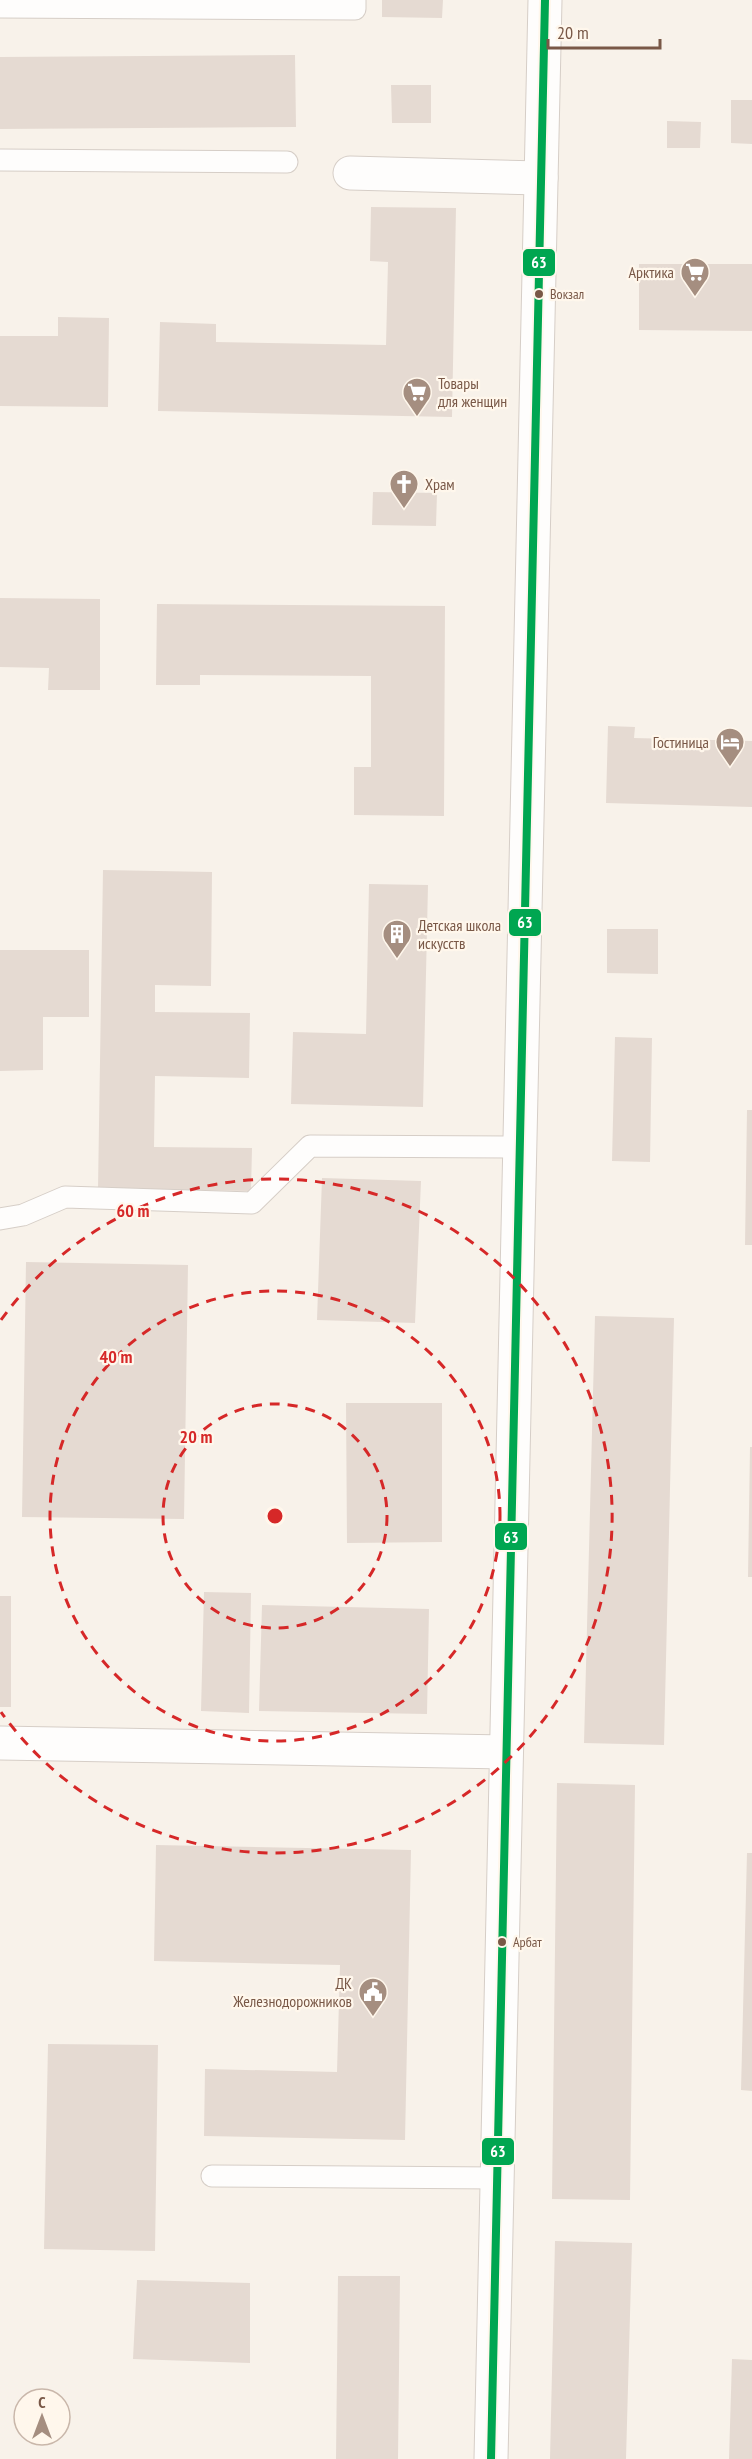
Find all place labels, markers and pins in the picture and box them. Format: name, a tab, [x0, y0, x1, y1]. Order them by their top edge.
supermarket icon: Арктика	[679, 256, 711, 298]
place label: Арктика	[629, 262, 674, 282]
place label: Вокзал	[550, 285, 584, 303]
marker: Вокзал	[533, 288, 545, 300]
place label: Товары для женщин	[438, 373, 507, 411]
supermarket icon: Товары для женщин	[401, 376, 433, 418]
church icon: Храм	[388, 468, 420, 510]
place label: Храм	[425, 474, 455, 494]
hotel icon: Гостиница	[714, 726, 746, 768]
place label: Гостиница	[653, 732, 709, 752]
place label: Детская школа искусств	[418, 915, 501, 953]
building icon: Детская школа искусств	[381, 918, 413, 960]
centre of rings	[265, 1506, 285, 1526]
place label: Арбат	[513, 1933, 542, 1951]
marker: Арбат	[496, 1936, 508, 1948]
place label: ДК Железнодорожников	[232, 1973, 352, 2011]
public building icon: ДК Железнодорожников	[357, 1976, 389, 2018]

